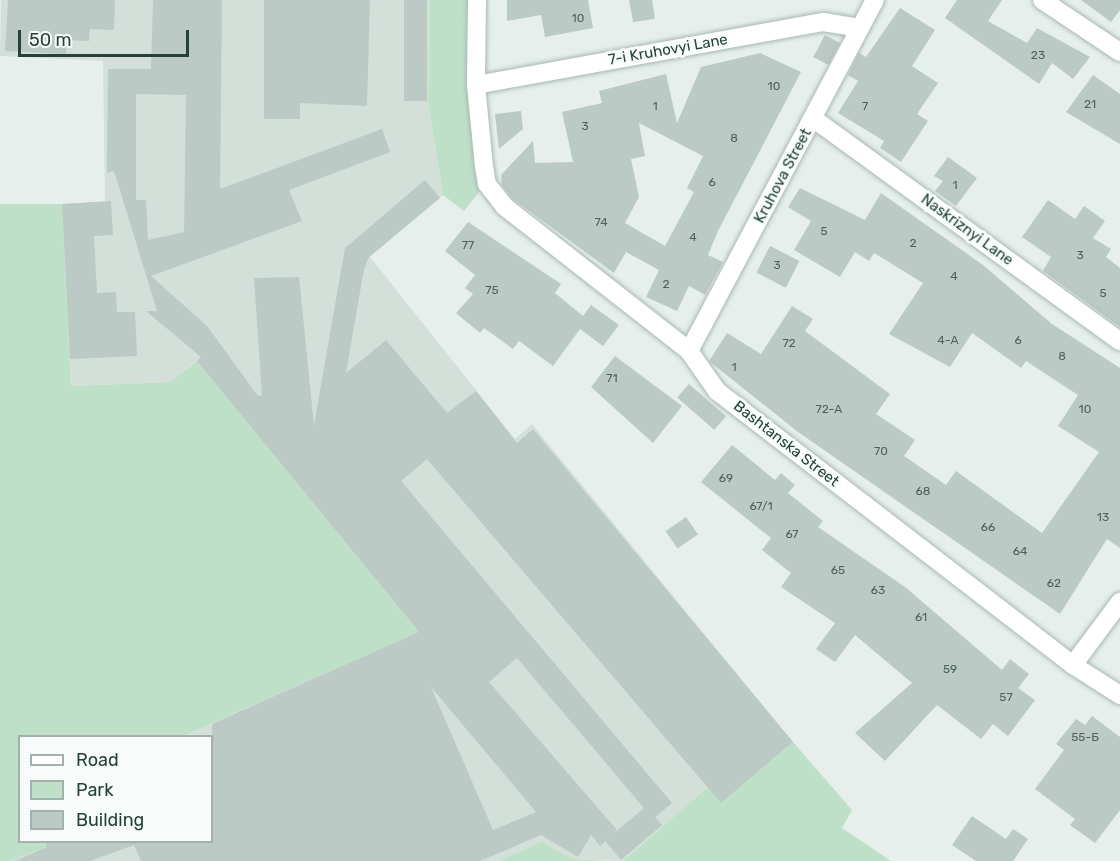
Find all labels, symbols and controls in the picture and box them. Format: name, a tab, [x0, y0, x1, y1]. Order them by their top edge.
house number: 10	[572, 12, 584, 26]
scale bar	[21, 18, 192, 56]
text: 50 m	[29, 29, 72, 51]
street label: 7-i Kruhovyi Lane	[607, 31, 729, 69]
house number: 23	[1031, 49, 1045, 63]
house number: 10	[768, 80, 780, 94]
house number: 21	[1084, 98, 1096, 112]
house number: 1	[652, 100, 658, 114]
house number: 7	[862, 100, 868, 114]
house number: 3	[581, 120, 589, 134]
street label: Kruhova Street	[751, 126, 815, 226]
house number: 8	[730, 132, 738, 146]
house number: 6	[708, 176, 716, 190]
house number: 1	[952, 179, 958, 193]
street label: Naskriznyi Lane	[917, 190, 1017, 270]
house number: 74	[594, 216, 608, 230]
house number: 5	[820, 225, 828, 239]
house number: 4	[689, 231, 697, 245]
house number: 2	[909, 237, 917, 251]
house number: 77	[462, 239, 474, 253]
house number: 3	[1076, 249, 1084, 263]
house number: 3	[773, 259, 781, 273]
house number: 4	[950, 270, 958, 284]
house number: 2	[662, 278, 670, 292]
house number: 75	[485, 284, 499, 298]
house number: 5	[1099, 287, 1107, 301]
house number: 4-А	[937, 334, 959, 348]
house number: 6	[1014, 334, 1022, 348]
house number: 72	[782, 337, 796, 351]
house number: 8	[1058, 350, 1066, 364]
house number: 1	[731, 361, 737, 375]
house number: 71	[606, 372, 618, 386]
street label: Bashtanska Street	[730, 397, 842, 491]
house number: 72-А	[816, 403, 842, 417]
house number: 10	[1079, 403, 1091, 417]
house number: 70	[874, 445, 888, 459]
house number: 69	[719, 472, 733, 486]
house number: 68	[916, 485, 930, 499]
house number: 67/1	[749, 500, 773, 514]
house number: 13	[1097, 511, 1109, 525]
house number: 66	[981, 521, 995, 535]
house number: 67	[785, 528, 799, 542]
house number: 64	[1013, 545, 1027, 559]
house number: 65	[831, 564, 845, 578]
house number: 62	[1047, 577, 1061, 591]
house number: 63	[871, 584, 885, 598]
house number: 61	[915, 611, 927, 625]
house number: 59	[943, 663, 957, 677]
house number: 57	[999, 691, 1013, 705]
house number: 55-Б	[1071, 731, 1099, 745]
legend	[18, 735, 213, 843]
text: Road	[76, 749, 119, 771]
text: Park	[76, 779, 113, 801]
text: Building	[76, 809, 144, 831]

